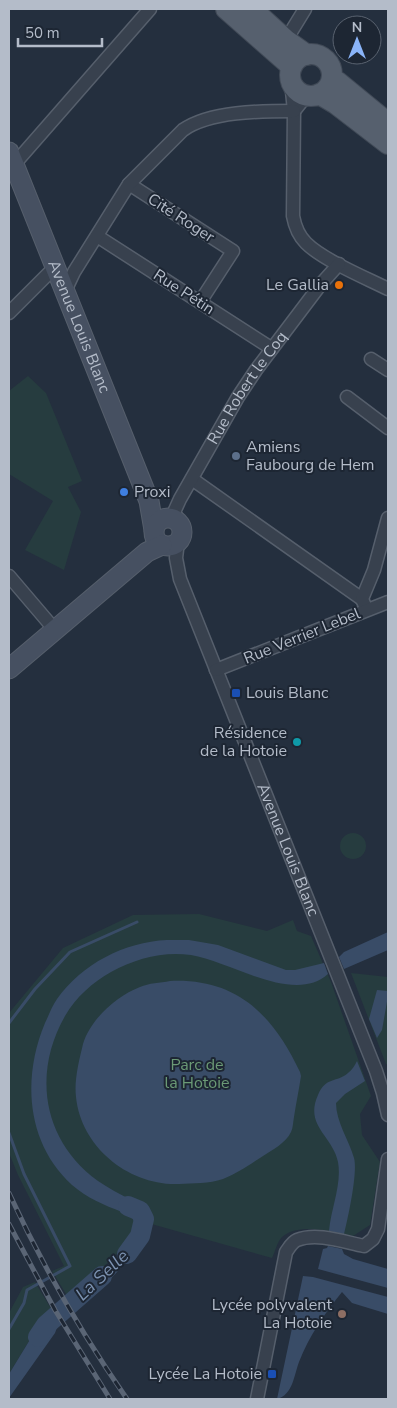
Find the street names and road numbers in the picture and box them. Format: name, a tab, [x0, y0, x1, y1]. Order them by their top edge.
street label: Cité Roger	[143, 188, 219, 248]
street label: Avenue Louis Blanc	[42, 257, 116, 397]
street label: Rue Pétin	[149, 264, 219, 320]
street label: Rue Robert le Coq	[202, 327, 292, 449]
street label: Rue Verrier Lebel	[240, 602, 364, 669]
street label: Avenue Louis Blanc	[252, 780, 324, 920]

